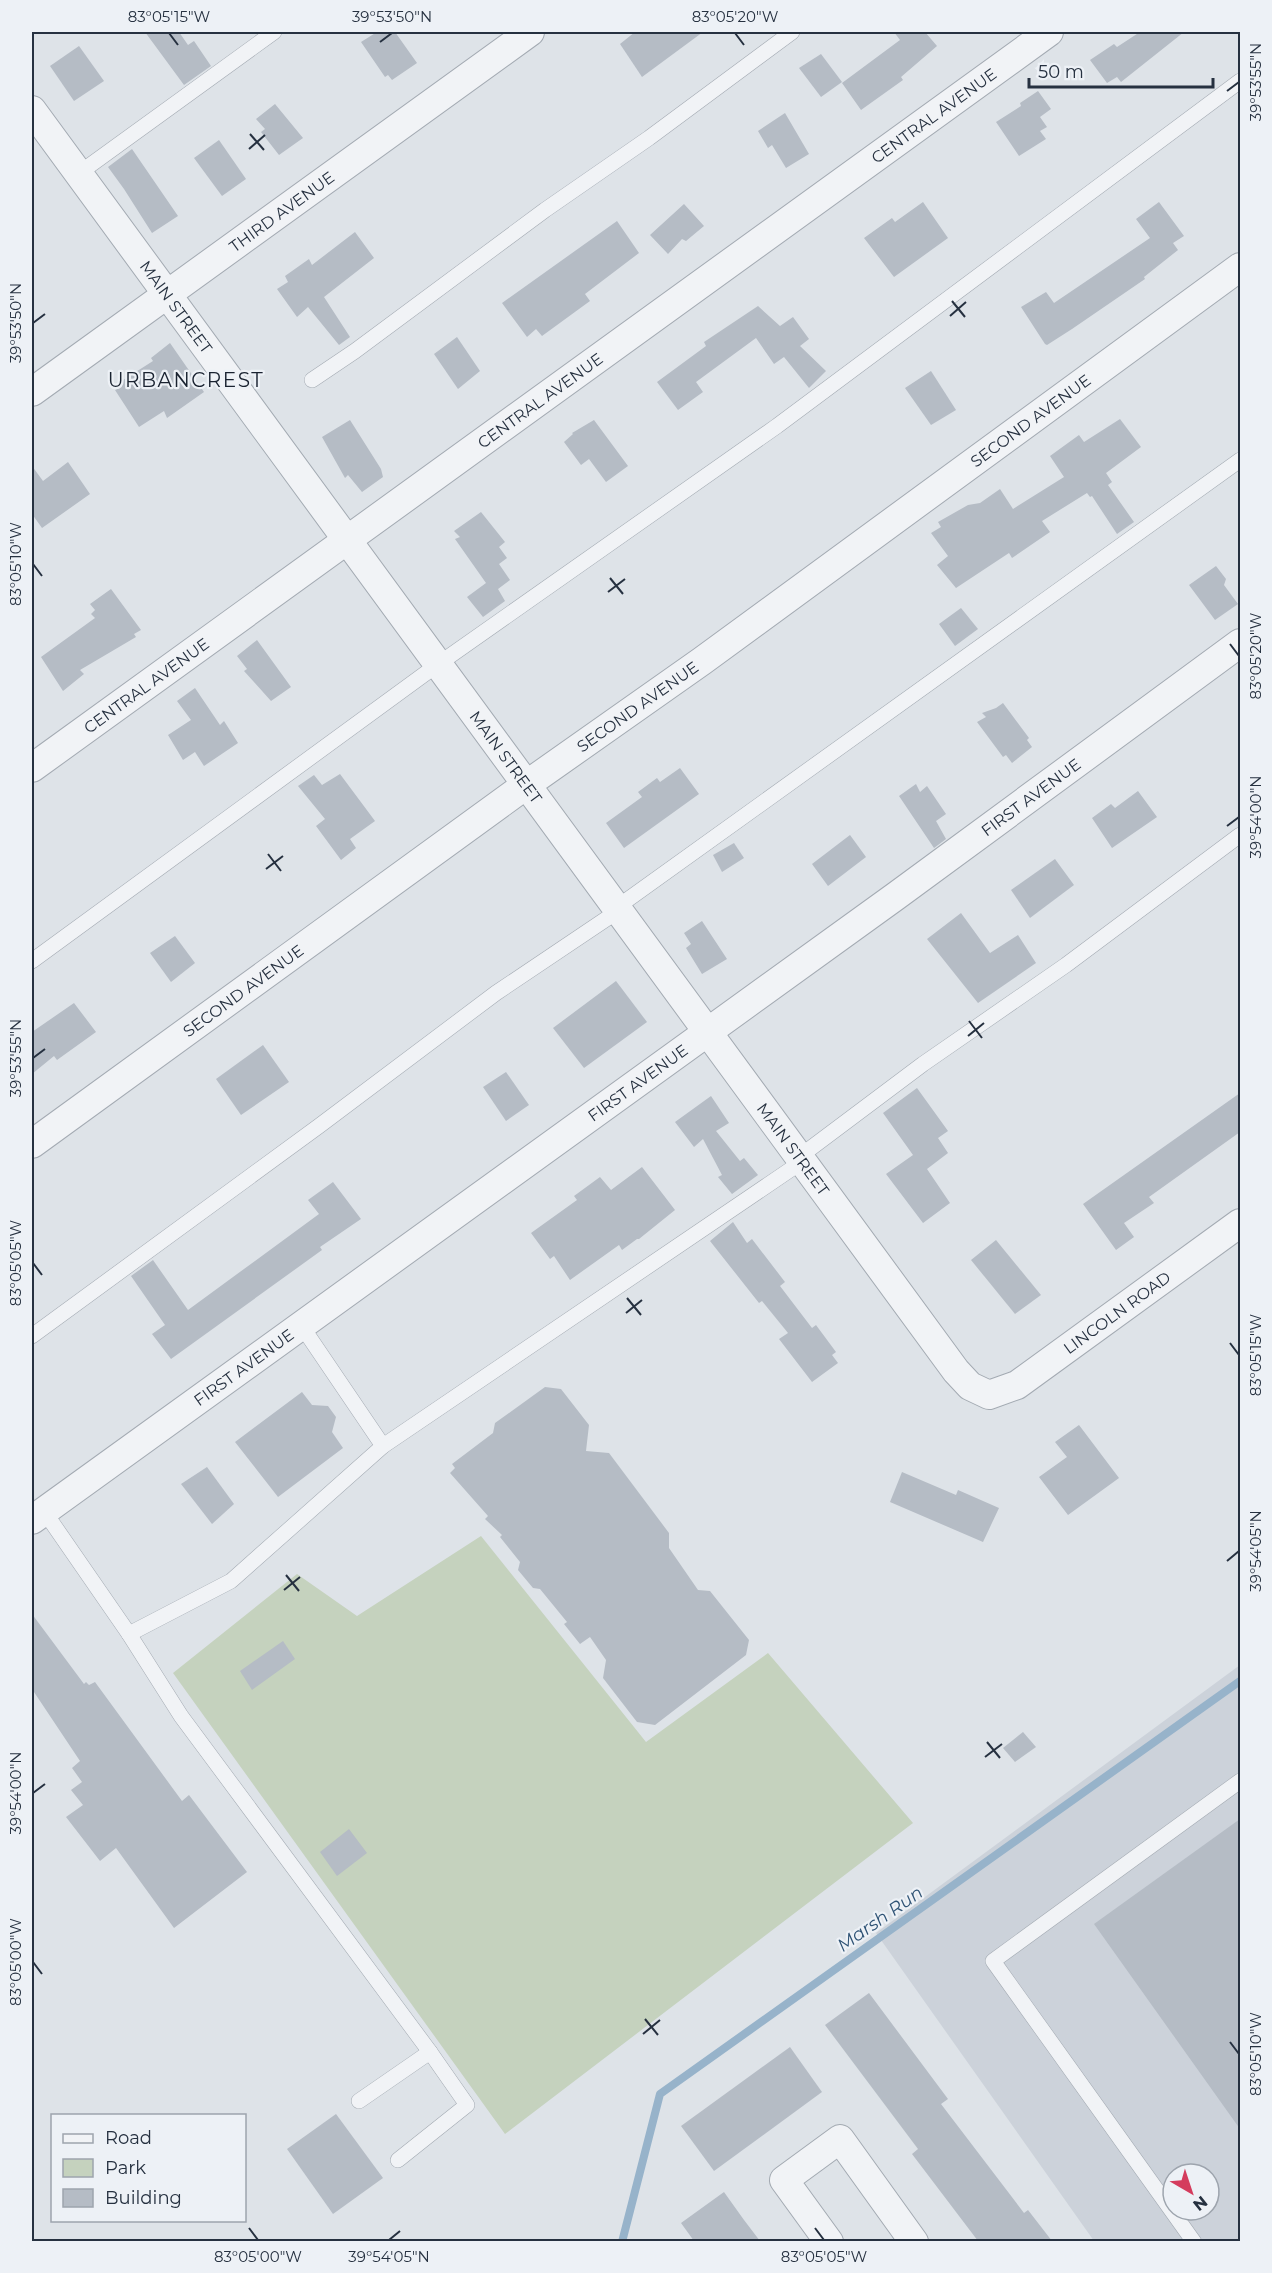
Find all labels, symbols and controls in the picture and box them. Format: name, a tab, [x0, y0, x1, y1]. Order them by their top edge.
text: 83°05'15"W	[128, 7, 211, 26]
text: 39°53'50"N	[352, 7, 432, 26]
text: 83°05'20"W	[692, 7, 779, 26]
text: 39°53'55"N	[1246, 43, 1265, 121]
scale bar	[1029, 51, 1214, 89]
text: 50 m	[1038, 61, 1084, 83]
street label: CENTRAL AVENUE	[867, 64, 1000, 167]
street label: THIRD AVENUE	[225, 167, 338, 256]
street label: MAIN STREET	[136, 257, 217, 357]
text: 39°53'50"N	[6, 283, 25, 363]
street label: CENTRAL AVENUE	[474, 349, 606, 452]
district label: URBANCREST	[108, 368, 264, 392]
street label: SECOND AVENUE	[967, 370, 1094, 471]
text: 83°05'10"W	[6, 522, 25, 606]
text: 83°05'20"W	[1246, 612, 1265, 699]
street label: CENTRAL AVENUE	[80, 634, 213, 737]
street label: SECOND AVENUE	[573, 657, 702, 756]
street label: MAIN STREET	[466, 707, 547, 808]
street label: FIRST AVENUE	[977, 754, 1084, 840]
text: 39°54'00"N	[1246, 776, 1265, 858]
street label: SECOND AVENUE	[179, 941, 307, 1041]
text: 39°53'55"N	[6, 1019, 25, 1097]
street label: FIRST AVENUE	[584, 1040, 691, 1125]
street label: MAIN STREET	[753, 1099, 834, 1200]
text: 83°05'05"W	[6, 1219, 25, 1306]
street label: LINCOLN ROAD	[1060, 1267, 1174, 1358]
text: 83°05'15"W	[1246, 1313, 1265, 1396]
street label: FIRST AVENUE	[190, 1325, 297, 1410]
text: 39°54'05"N	[1246, 1510, 1265, 1592]
text: 39°54'00"N	[6, 1752, 25, 1834]
water label: Marsh Run	[833, 1881, 927, 1957]
text: 83°05'00"W	[6, 1918, 25, 2006]
text: 83°05'10"W	[1246, 2012, 1265, 2096]
legend	[51, 2114, 246, 2222]
text: Road	[105, 2127, 152, 2149]
text: Park	[105, 2157, 146, 2179]
north arrow	[1161, 2162, 1221, 2222]
text: Building	[105, 2187, 182, 2209]
text: N	[1189, 2192, 1211, 2215]
text: 83°05'00"W	[214, 2247, 302, 2266]
text: 39°54'05"N	[348, 2247, 430, 2266]
text: 83°05'05"W	[781, 2247, 868, 2266]

